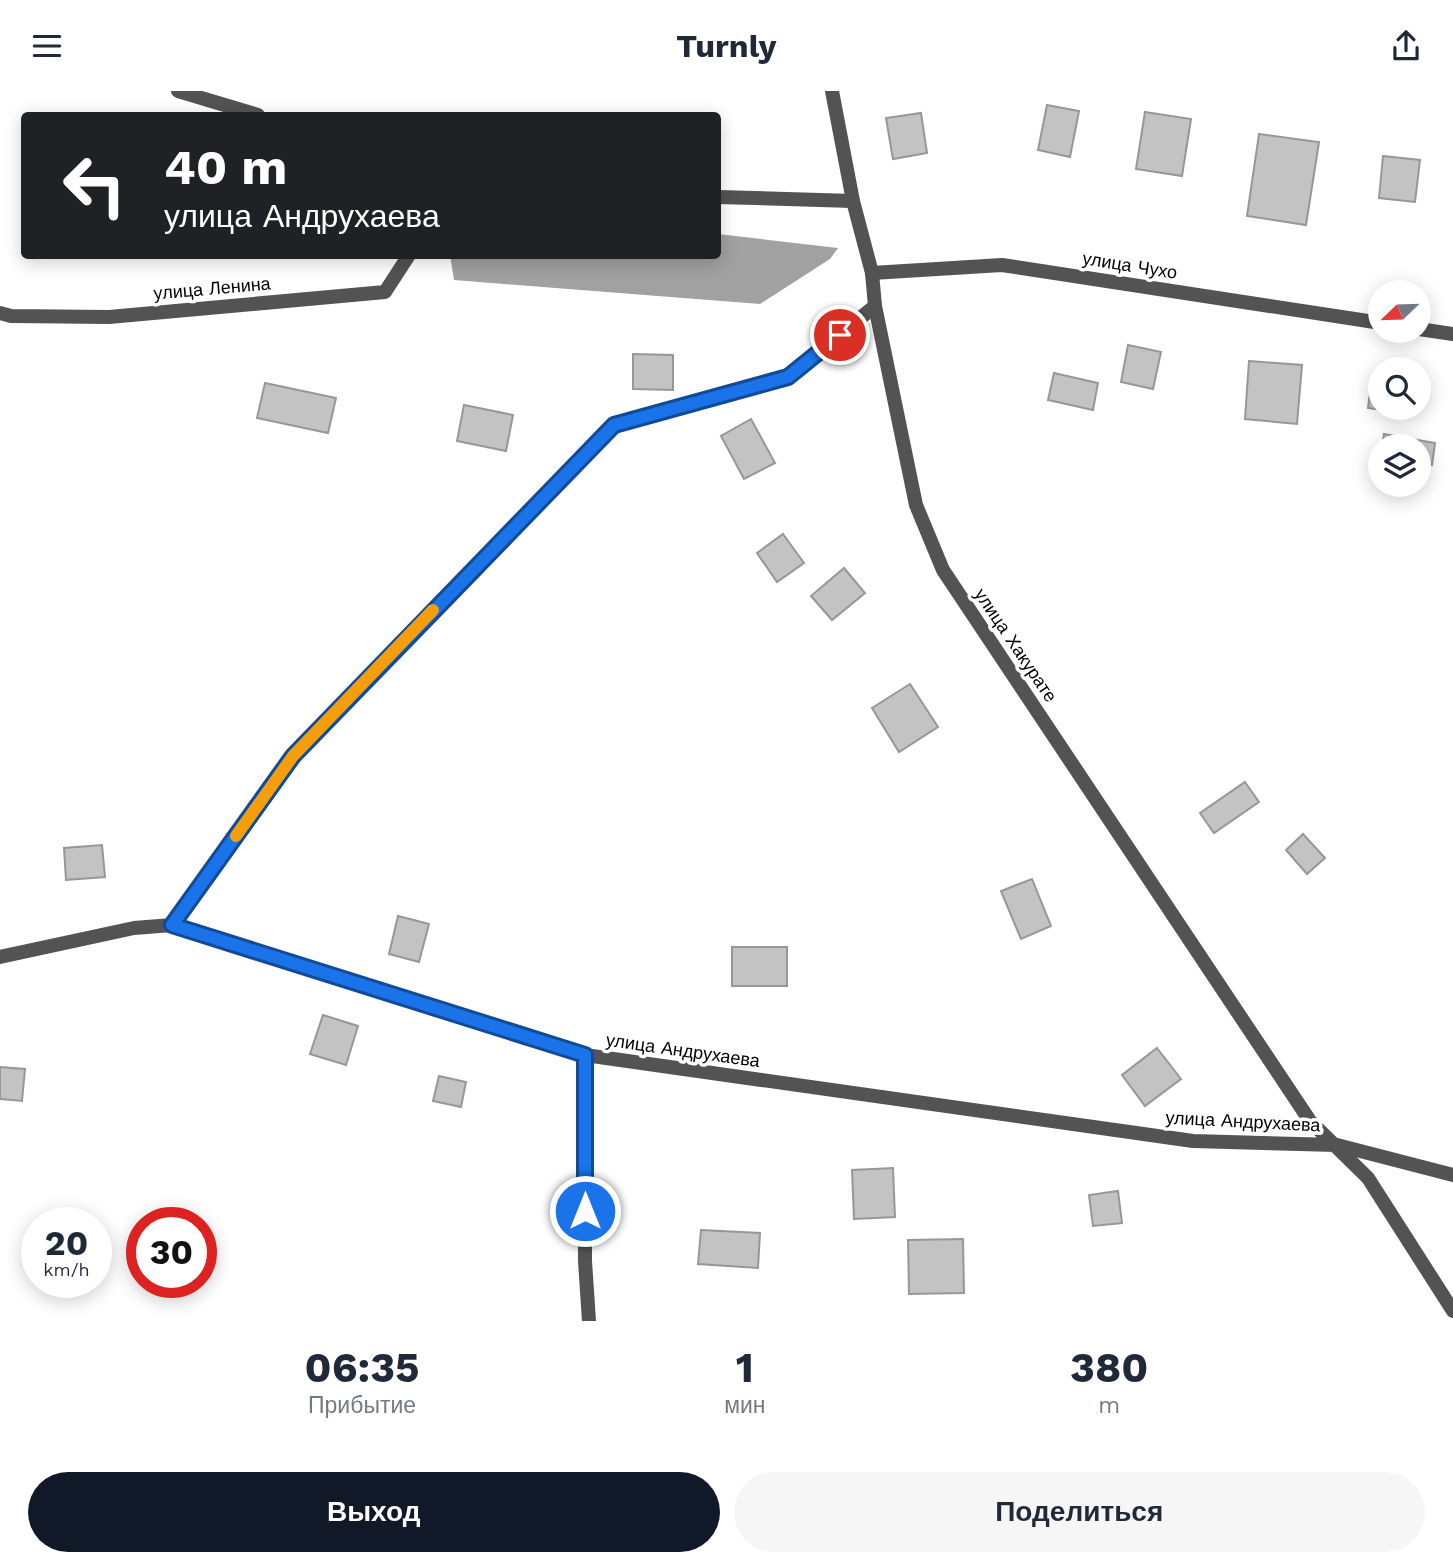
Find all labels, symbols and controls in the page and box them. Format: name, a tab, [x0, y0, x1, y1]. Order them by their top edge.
icon: menu	[28, 27, 66, 65]
text: Turnly	[676, 27, 777, 65]
icon: share	[1387, 27, 1425, 65]
text: 40 m	[164, 138, 287, 196]
icon: left	[49, 140, 140, 231]
text: улица Андрухаева	[164, 197, 440, 235]
street label: улица Чухо	[1081, 247, 1179, 283]
street label: улица Ленина	[153, 272, 272, 304]
north arrow	[1368, 280, 1432, 343]
map controls	[1368, 280, 1431, 497]
pin	[810, 305, 870, 365]
icon: arrive	[821, 316, 859, 354]
button: search	[1368, 357, 1431, 420]
button: layers	[1368, 434, 1431, 497]
street label: улица Хакурате	[970, 584, 1062, 706]
street label: улица Андрухаева	[605, 1029, 762, 1071]
street label: улица Андрухаева	[1165, 1106, 1322, 1136]
position arrow	[548, 1174, 622, 1248]
speed limit sign: 30	[126, 1207, 217, 1298]
text: 20	[45, 1222, 88, 1264]
text: km/h	[43, 1259, 90, 1280]
text: 06:35	[305, 1343, 420, 1392]
text: 1	[736, 1343, 754, 1392]
text: 380	[1070, 1343, 1148, 1392]
text: Прибытие	[308, 1392, 416, 1419]
text: мин	[724, 1392, 766, 1419]
text: m	[1098, 1392, 1120, 1419]
button: Выход	[28, 1472, 720, 1552]
button: Поделиться	[734, 1472, 1425, 1552]

